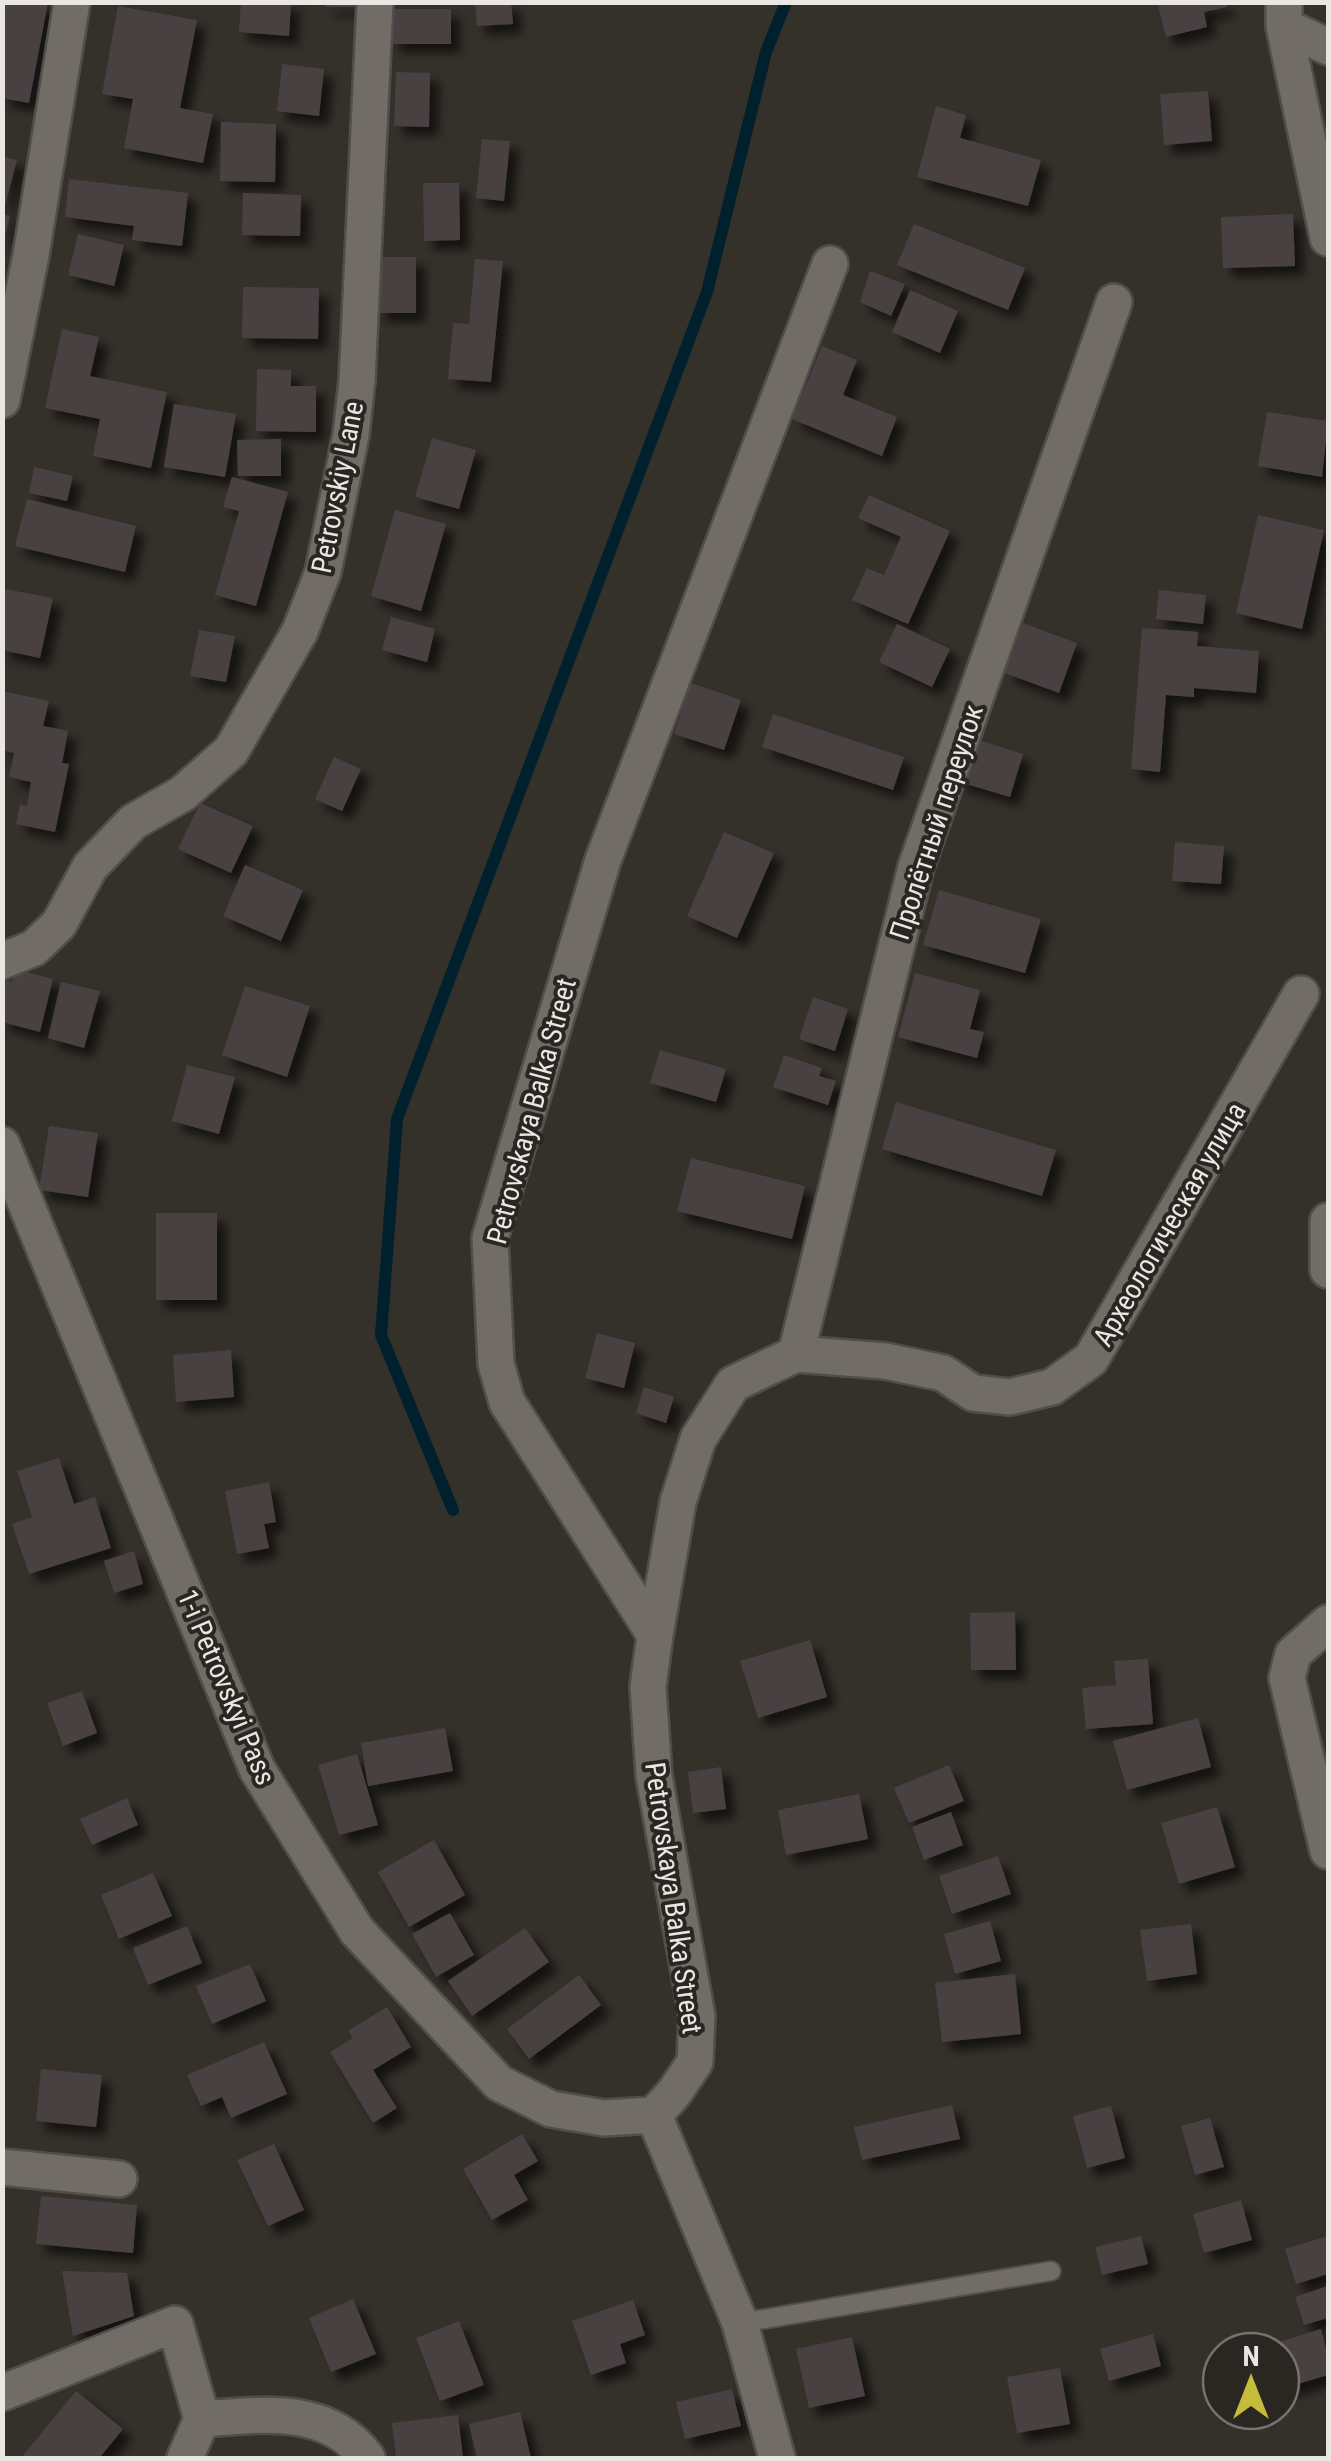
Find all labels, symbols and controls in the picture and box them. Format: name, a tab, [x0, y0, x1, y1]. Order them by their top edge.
street label: Petrovskiy Lane	[305, 398, 370, 576]
street label: Пролётный переулок	[883, 700, 990, 944]
street label: Petrovskaya Balka Street	[480, 975, 583, 1248]
street label: Археологическая улица	[1086, 1097, 1253, 1352]
street label: 1-i Petrovskyi Pass	[171, 1585, 282, 1790]
street label: Petrovskaya Balka Street	[638, 1760, 709, 2036]
north arrow	[1201, 2331, 1301, 2431]
text: N	[1242, 2340, 1260, 2373]

